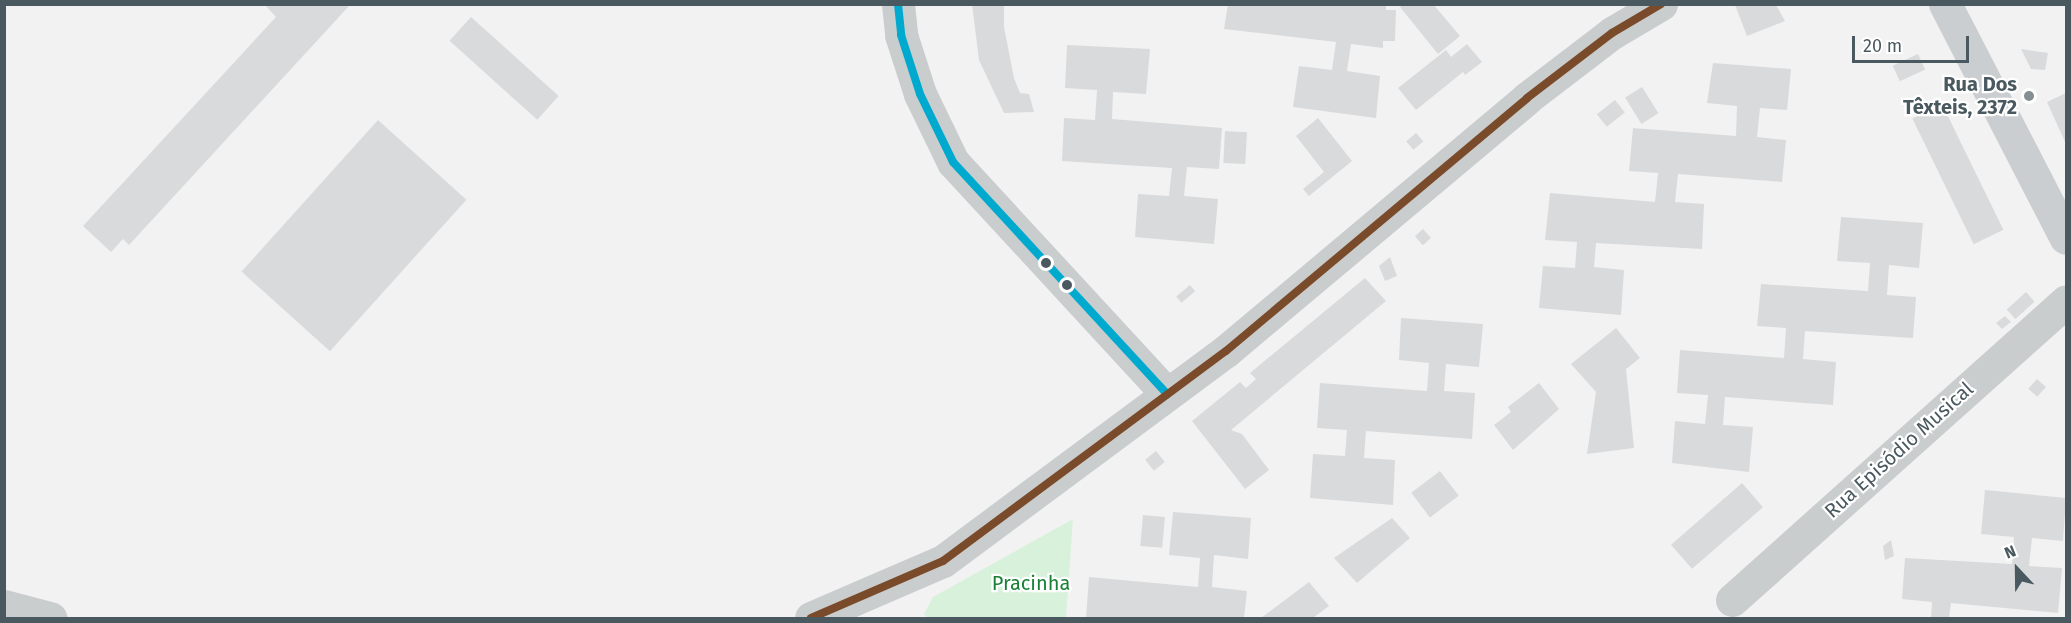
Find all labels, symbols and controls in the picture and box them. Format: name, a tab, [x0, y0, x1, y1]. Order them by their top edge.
scale bar	[1855, 24, 1972, 62]
text: 20 m	[1863, 35, 1902, 57]
place label: Rua Dos Têxteis, 2372	[1903, 72, 2017, 119]
marker: Rua Dos Têxteis, 2372	[2022, 89, 2036, 103]
unlabelled marker	[1040, 257, 1052, 269]
unlabelled marker	[1061, 279, 1073, 291]
street label: Rua Episódio Musical	[1820, 377, 1978, 523]
north arrow	[1987, 539, 2047, 599]
text: N	[2002, 541, 2019, 563]
park label: Pracinha	[992, 571, 1070, 595]

